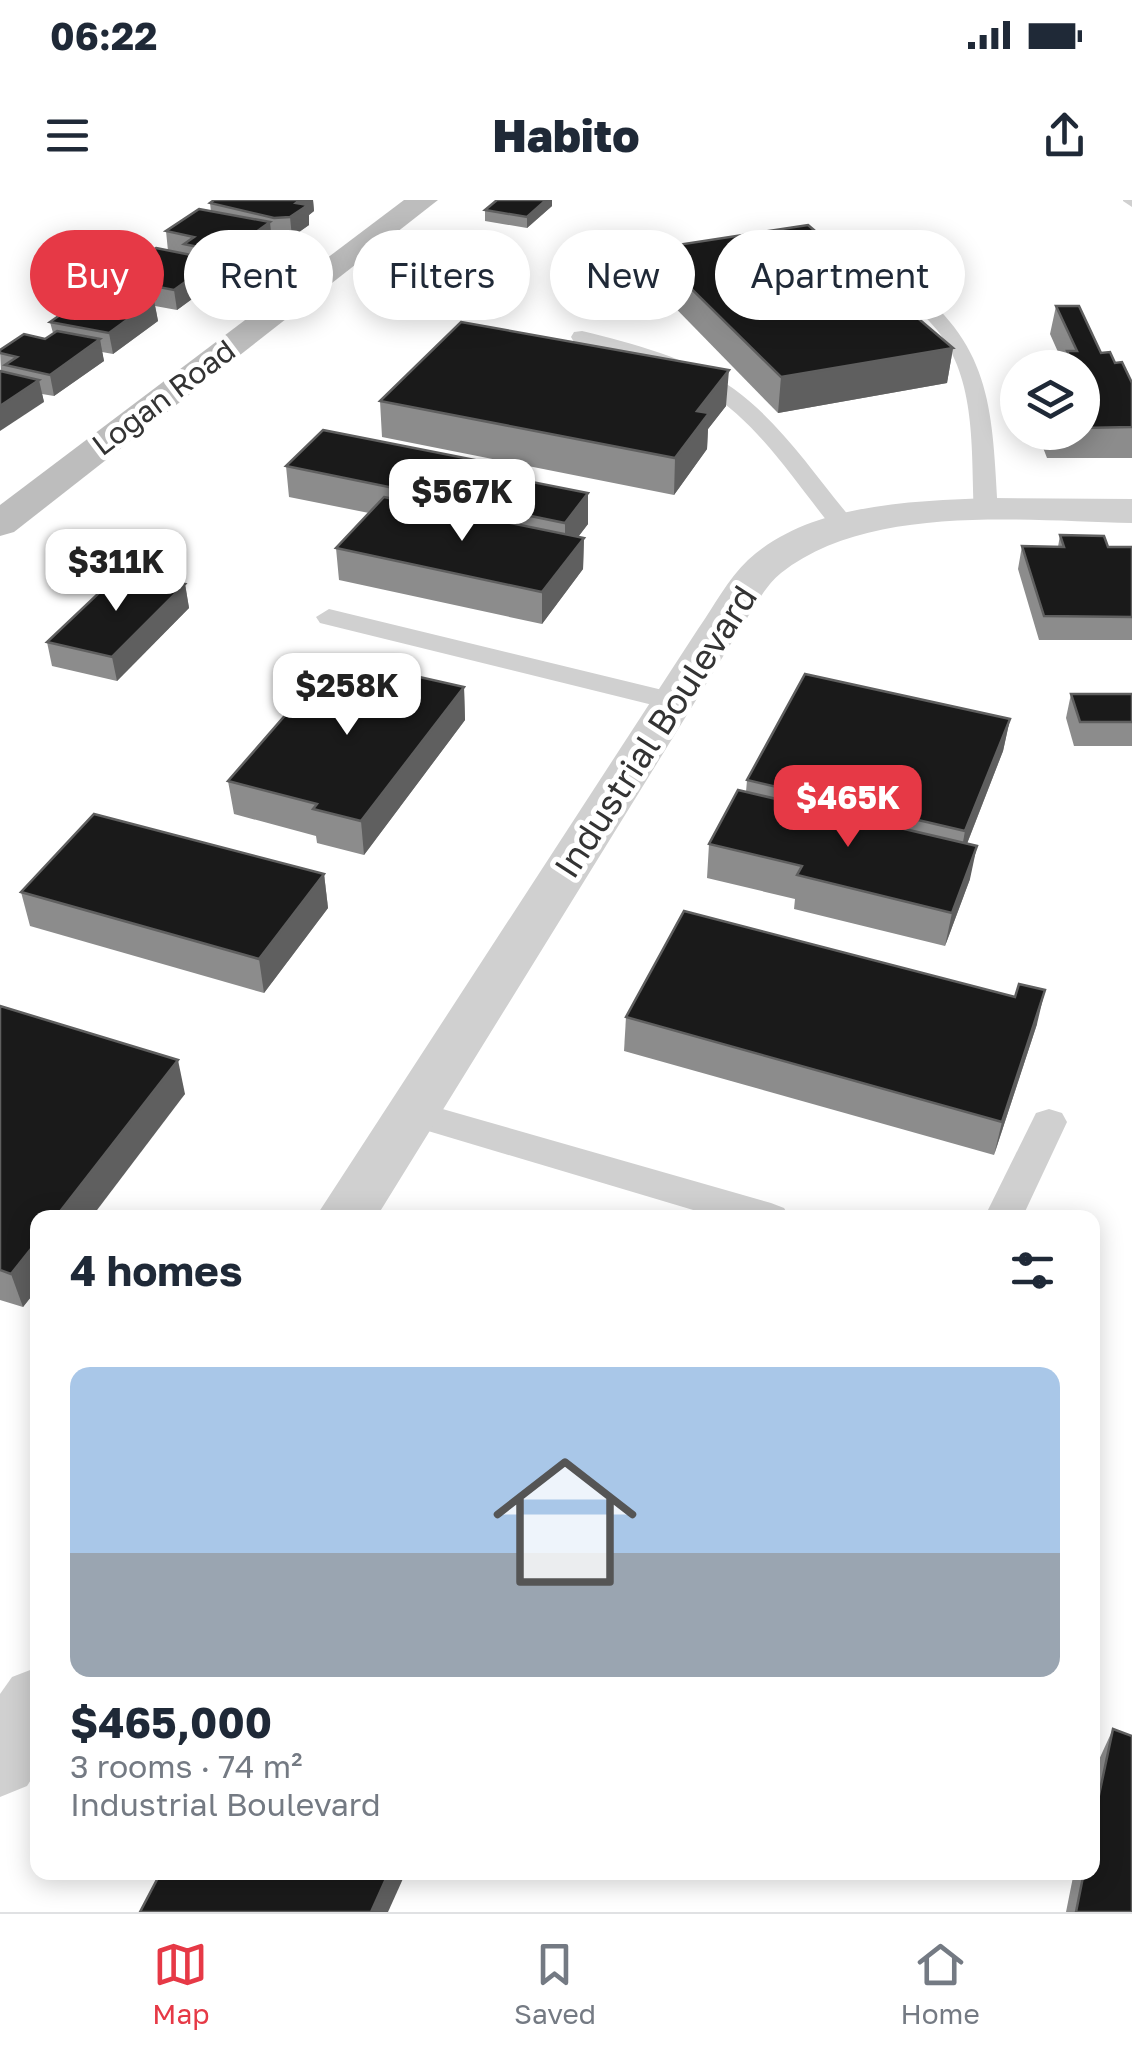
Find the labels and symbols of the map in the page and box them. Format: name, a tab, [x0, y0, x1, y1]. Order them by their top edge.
street label: Logan Road	[85, 332, 242, 463]
pin: $567K	[392, 459, 532, 544]
pin: $311K	[46, 529, 186, 614]
street label: Industrial Boulevard	[545, 578, 765, 885]
pin: $258K	[277, 653, 417, 738]
pin: $465K	[778, 765, 918, 850]

